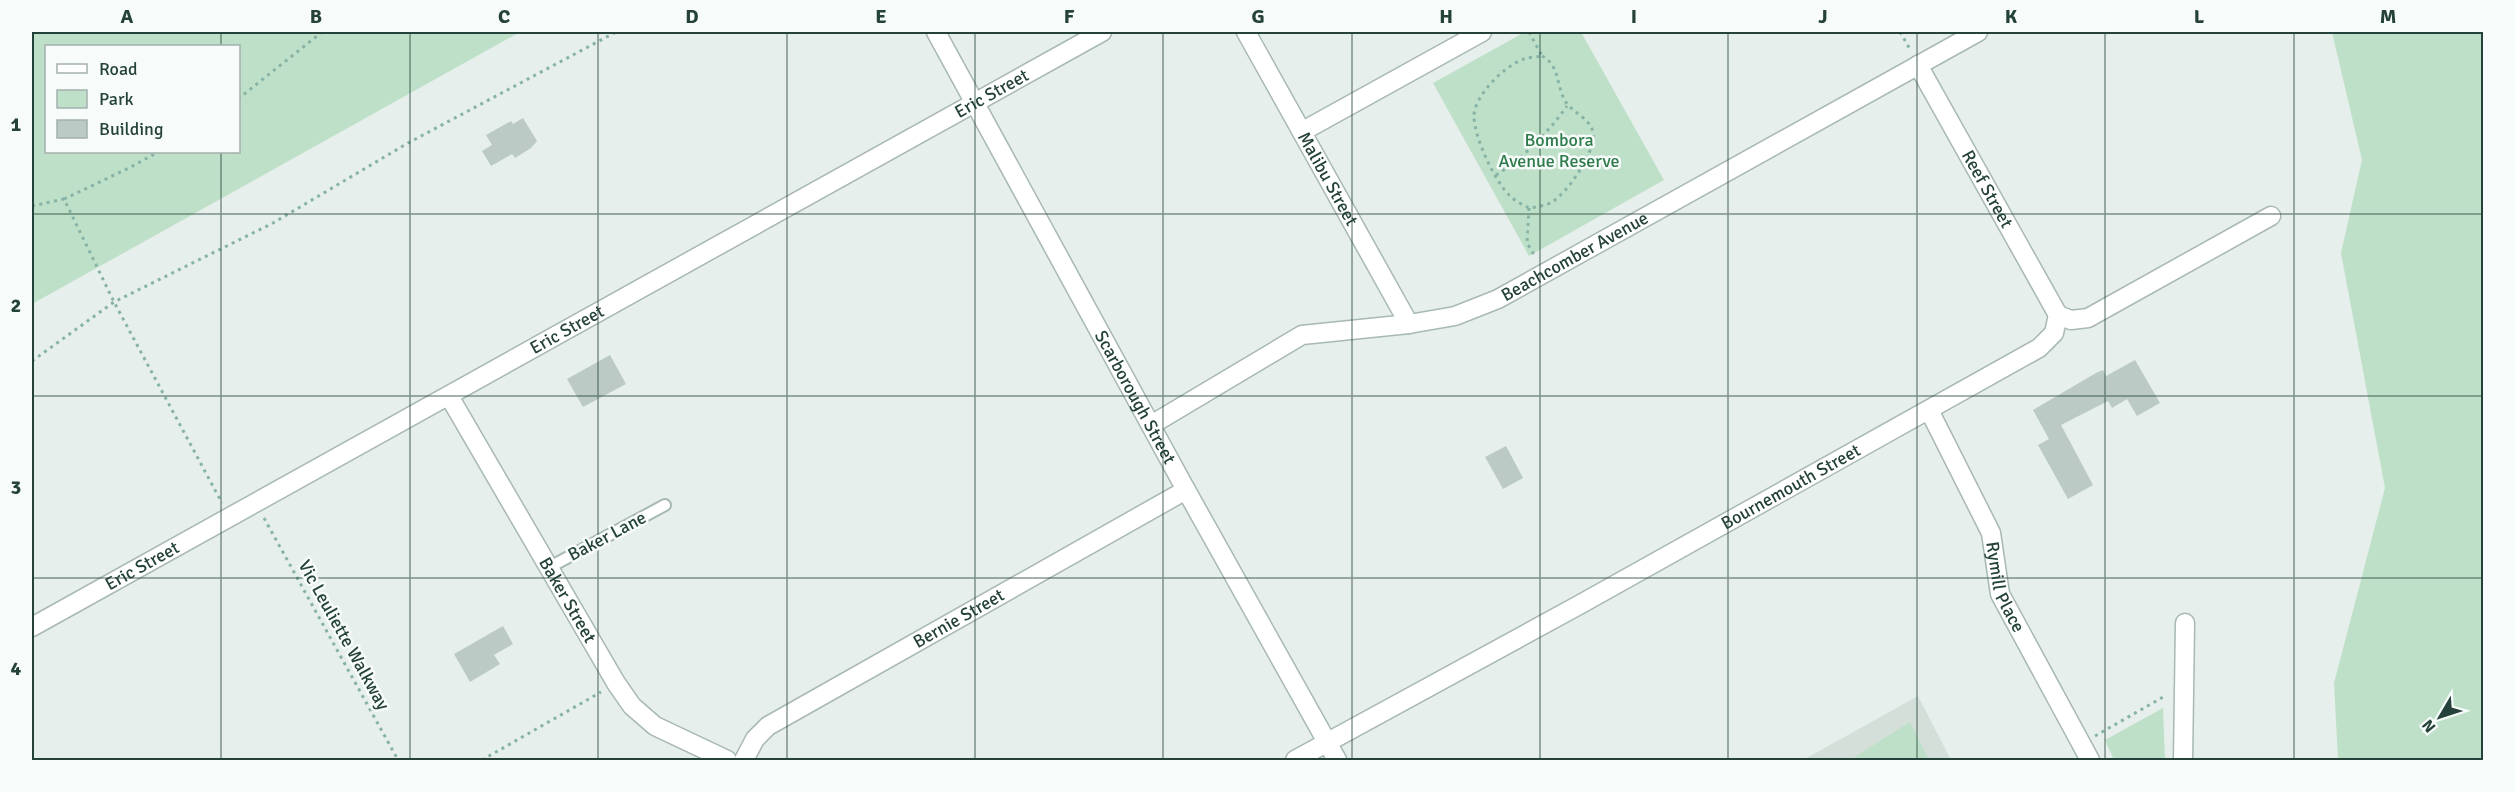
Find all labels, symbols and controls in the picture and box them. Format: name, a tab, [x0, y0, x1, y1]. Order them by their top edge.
text: A	[121, 4, 134, 29]
text: B	[310, 4, 322, 29]
text: C	[498, 4, 510, 29]
text: D	[685, 4, 699, 29]
text: E	[875, 4, 887, 29]
text: F	[1064, 4, 1075, 29]
text: G	[1251, 4, 1265, 29]
text: H	[1439, 4, 1453, 29]
text: I	[1631, 4, 1637, 29]
text: J	[1818, 4, 1828, 29]
text: K	[2005, 4, 2018, 29]
text: L	[2194, 4, 2205, 29]
text: M	[2380, 4, 2396, 29]
legend	[45, 45, 240, 153]
text: Road	[99, 58, 138, 80]
street label: Eric Street	[951, 64, 1033, 123]
text: Park	[99, 88, 134, 110]
text: 1	[11, 112, 22, 137]
text: Building	[99, 118, 163, 140]
street label: Malibu Street	[1293, 128, 1363, 229]
park label: Bombora Avenue Reserve	[1499, 129, 1619, 172]
street label: Reef Street	[1957, 146, 2018, 232]
street label: Beachcomber Avenue	[1497, 207, 1652, 306]
text: 2	[11, 293, 21, 318]
street label: Eric Street	[526, 300, 608, 359]
street label: Scarborough Street	[1090, 327, 1181, 468]
street label: Bournemouth Street	[1717, 439, 1864, 534]
text: 3	[11, 475, 21, 500]
street label: Baker Lane	[564, 506, 650, 566]
street label: Eric Street	[101, 536, 183, 595]
street label: Rymill Place	[1981, 540, 2030, 636]
street label: Baker Street	[534, 553, 601, 647]
street label: Vic Leuliette Walkway	[294, 556, 395, 714]
street label: Bernie Street	[909, 584, 1008, 653]
text: 4	[11, 656, 22, 681]
north arrow	[2410, 687, 2470, 747]
text: N	[2418, 715, 2440, 736]

